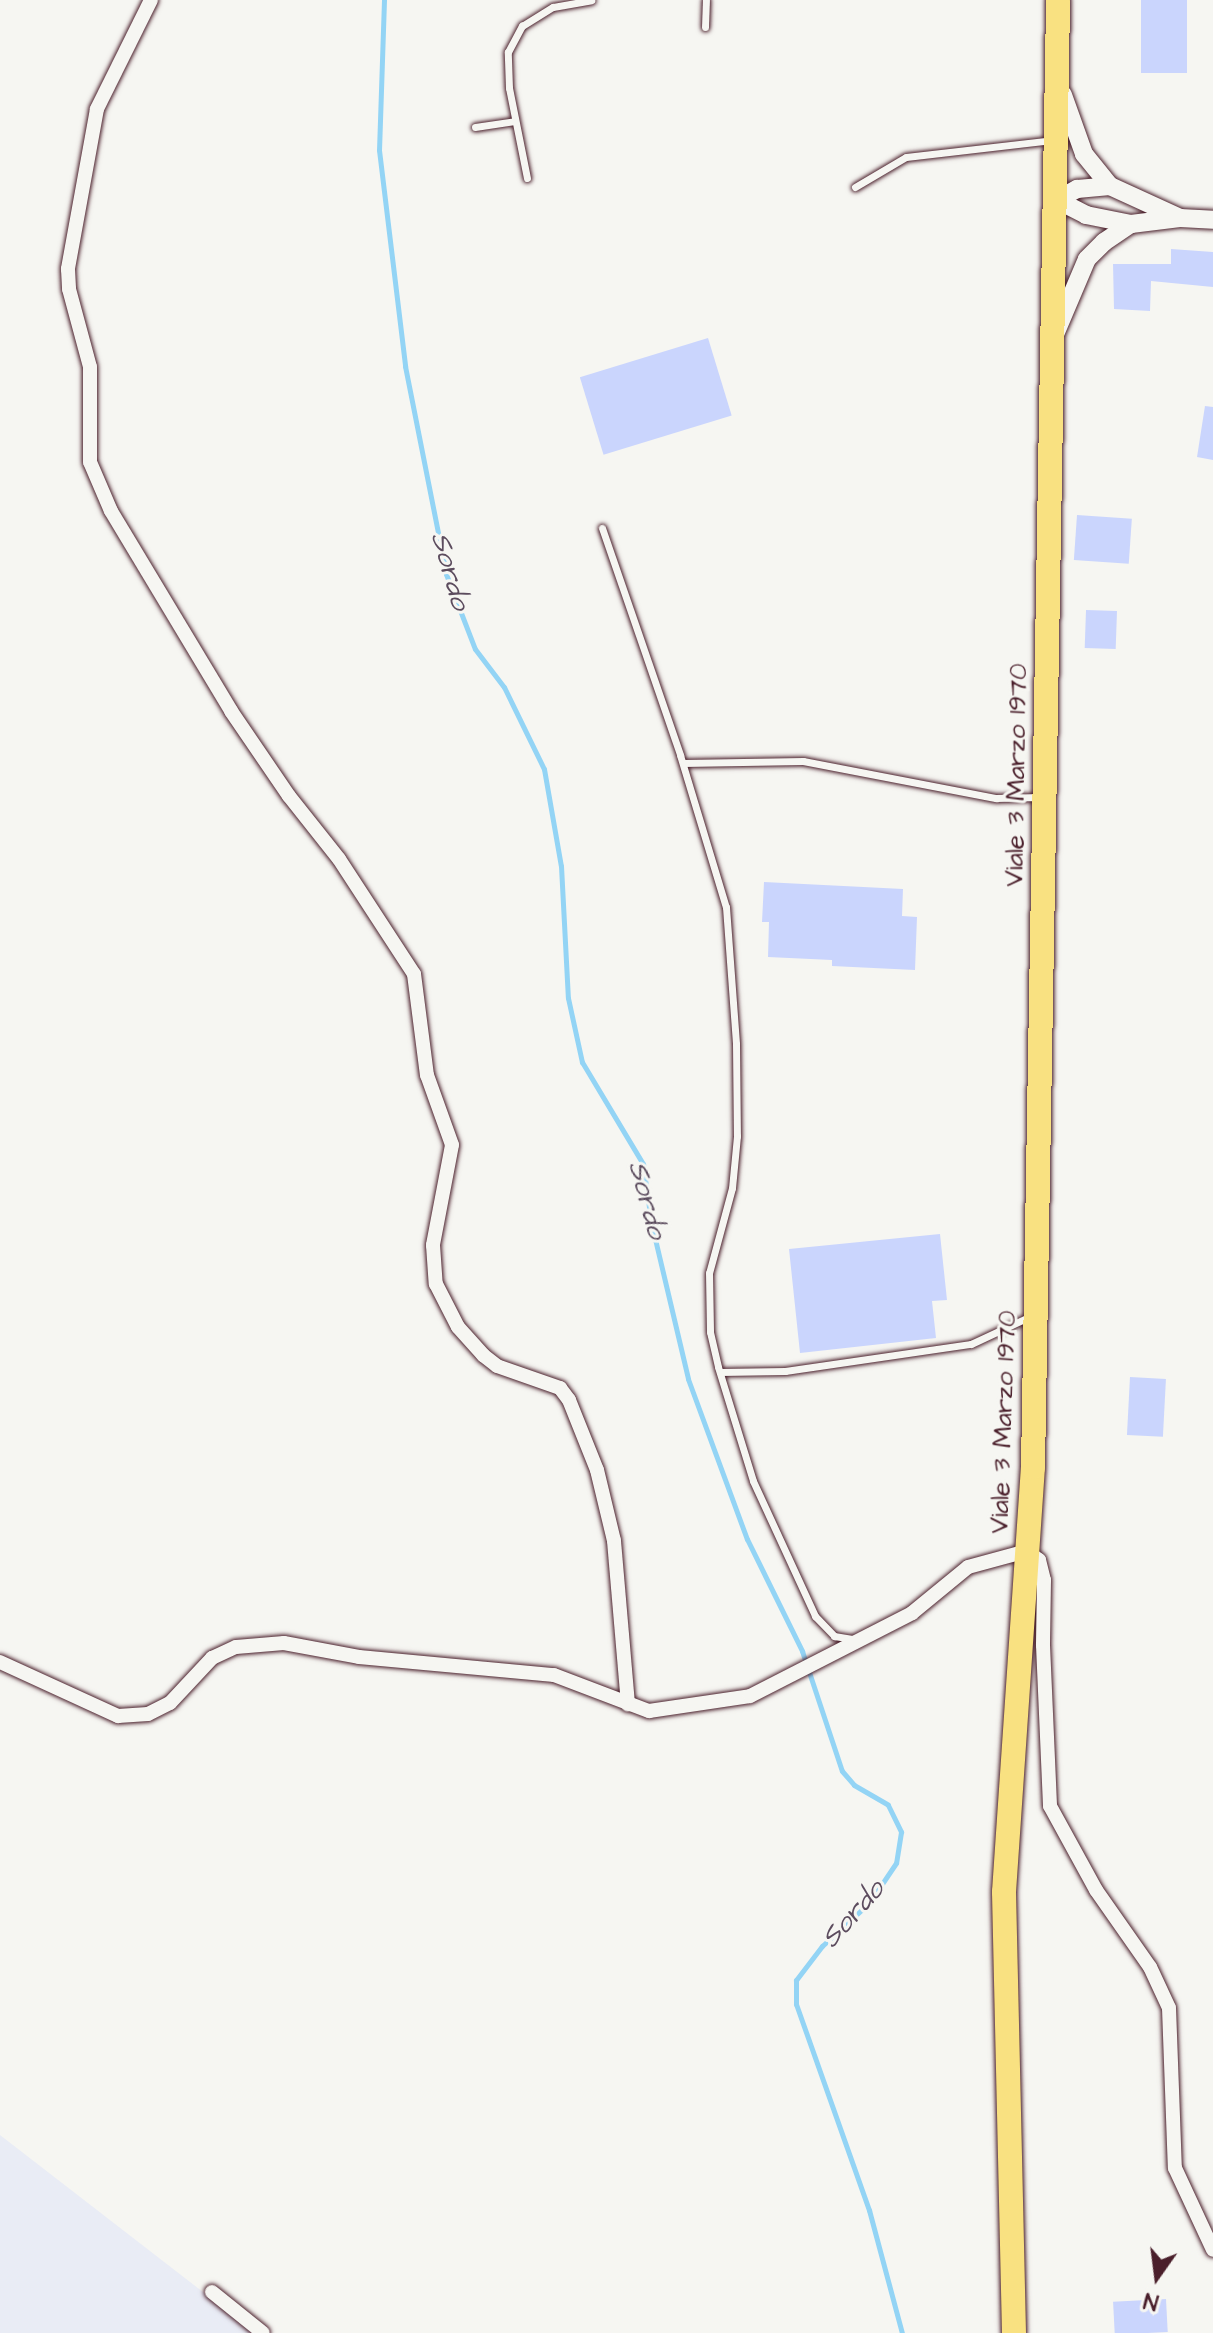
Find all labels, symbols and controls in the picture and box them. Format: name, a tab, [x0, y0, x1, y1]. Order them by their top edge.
water label: Sordo	[423, 528, 477, 614]
street label: Viale 3 Marzo 1970	[999, 663, 1035, 887]
water label: Sordo	[621, 1157, 673, 1243]
street label: Viale 3 Marzo 1970	[985, 1310, 1023, 1534]
water label: Sordo	[814, 1873, 892, 1955]
north arrow	[1117, 2237, 1197, 2317]
text: N	[1141, 2284, 1162, 2317]

